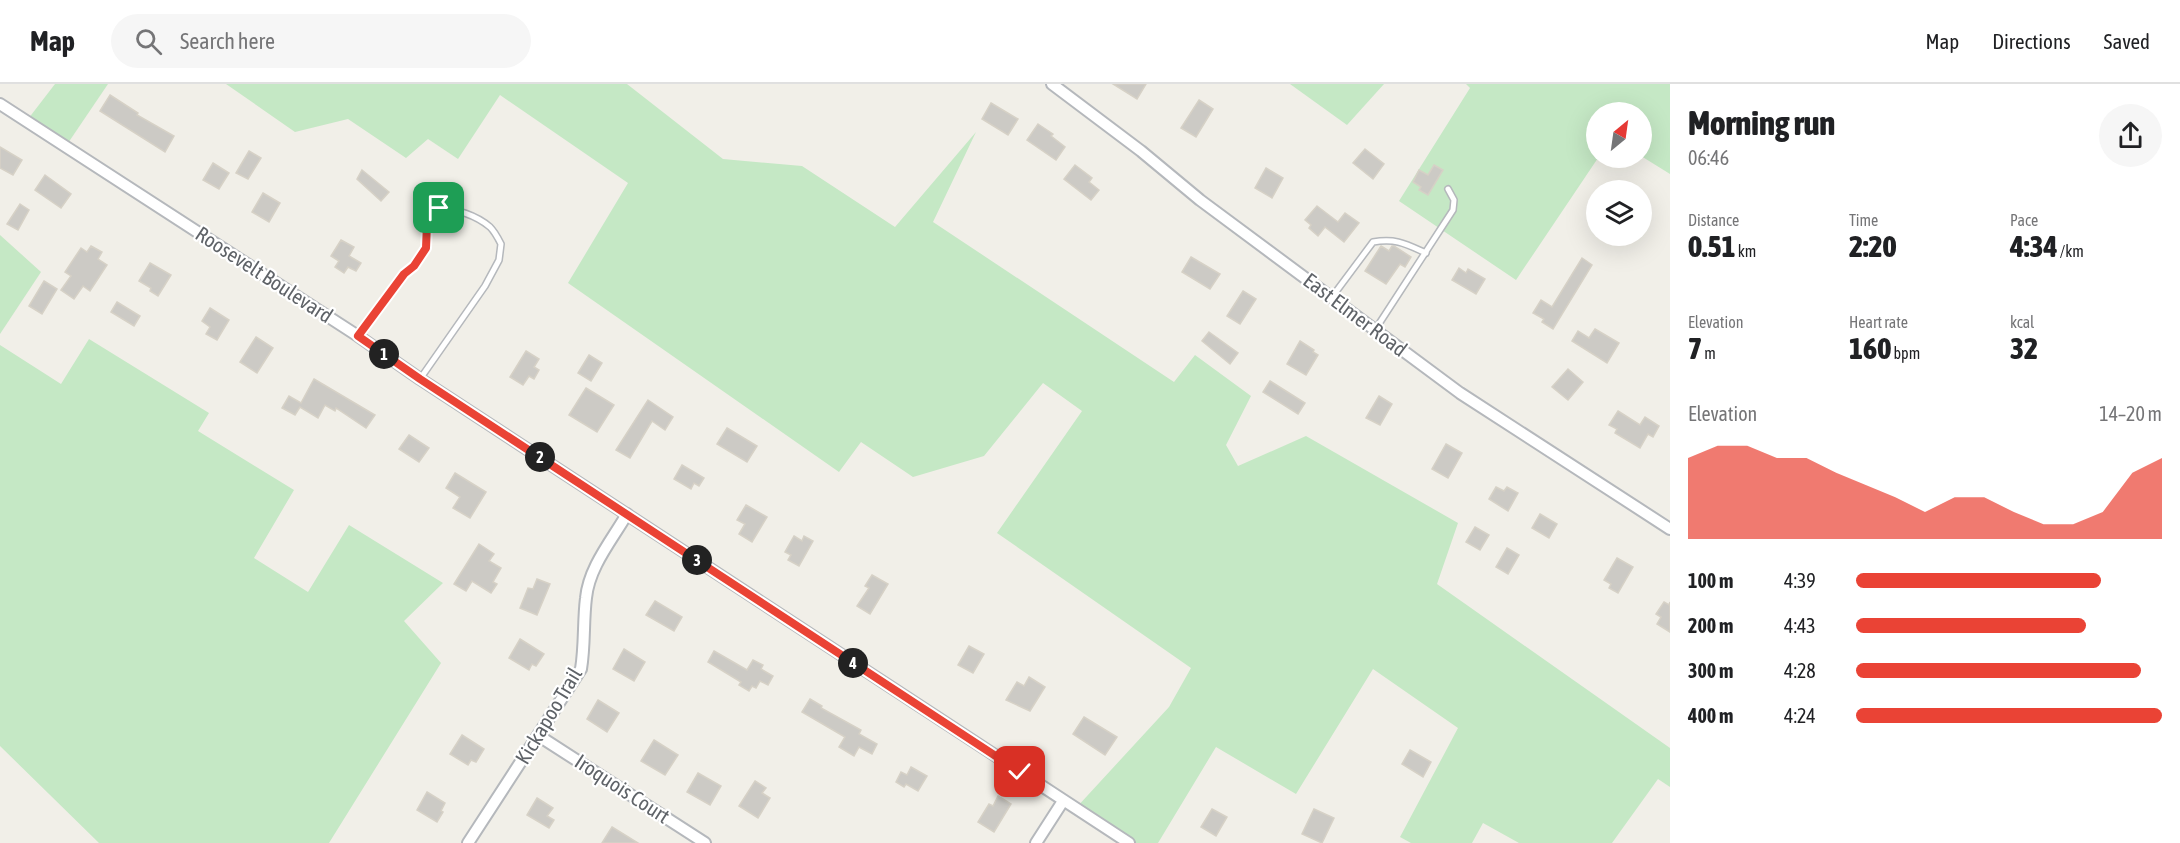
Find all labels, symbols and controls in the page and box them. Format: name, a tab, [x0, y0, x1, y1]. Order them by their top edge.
search box	[111, 14, 531, 68]
text: Map	[30, 25, 75, 57]
icon: search	[132, 25, 165, 58]
text: Search here	[180, 28, 275, 54]
text: Map	[1925, 29, 1959, 53]
text: Directions	[1992, 29, 2071, 53]
text: Saved	[2104, 29, 2150, 53]
north arrow	[1586, 102, 1652, 168]
map controls	[1586, 102, 1652, 246]
text: Morning run	[1688, 104, 1835, 142]
button: share	[2099, 104, 2162, 167]
text: 06:46	[1688, 146, 1729, 169]
button: layers	[1586, 180, 1652, 246]
pin	[413, 182, 464, 233]
icon: arrive	[422, 191, 455, 224]
text: Distance	[1688, 211, 1739, 229]
text: Time	[1849, 211, 1878, 229]
text: Pace	[2010, 211, 2038, 229]
street label: Roosevelt Boulevard	[192, 221, 338, 327]
text: 0.51	[1688, 229, 1736, 263]
text: 2:20	[1849, 229, 1897, 263]
text: 4:34	[2010, 229, 2058, 263]
text: km	[1736, 242, 1756, 260]
text: /km	[2058, 242, 2084, 260]
street label: East Elmer Road	[1299, 267, 1412, 361]
text: Elevation	[1688, 313, 1743, 331]
text: Heart rate	[1849, 313, 1908, 331]
text: kcal	[2010, 313, 2034, 331]
text: 7	[1688, 331, 1702, 365]
text: 160	[1849, 331, 1891, 365]
text: 32	[2010, 331, 2038, 365]
pin: 1	[369, 339, 399, 369]
text: m	[1702, 344, 1716, 362]
text: bpm	[1891, 344, 1920, 362]
text: 1	[380, 345, 388, 363]
text: Elevation	[1688, 402, 1757, 425]
text: 14–20 m	[2099, 402, 2162, 425]
pin: 2	[525, 442, 555, 472]
text: 2	[536, 448, 544, 466]
pin: 3	[682, 545, 712, 575]
text: 3	[693, 551, 701, 569]
text: 100 m	[1688, 569, 1733, 592]
text: 4:39	[1784, 569, 1816, 592]
text: 200 m	[1688, 614, 1733, 637]
text: 4:43	[1784, 614, 1816, 637]
pin: 4	[838, 648, 868, 678]
text: 4	[849, 654, 857, 672]
text: 300 m	[1688, 659, 1733, 682]
text: 4:28	[1784, 659, 1816, 682]
street label: Kickapoo Trail	[510, 662, 587, 768]
text: 400 m	[1688, 704, 1733, 727]
text: 4:24	[1784, 704, 1816, 727]
pin	[994, 746, 1045, 797]
street label: Iroquois Court	[571, 749, 674, 828]
icon: check	[1003, 755, 1036, 788]

